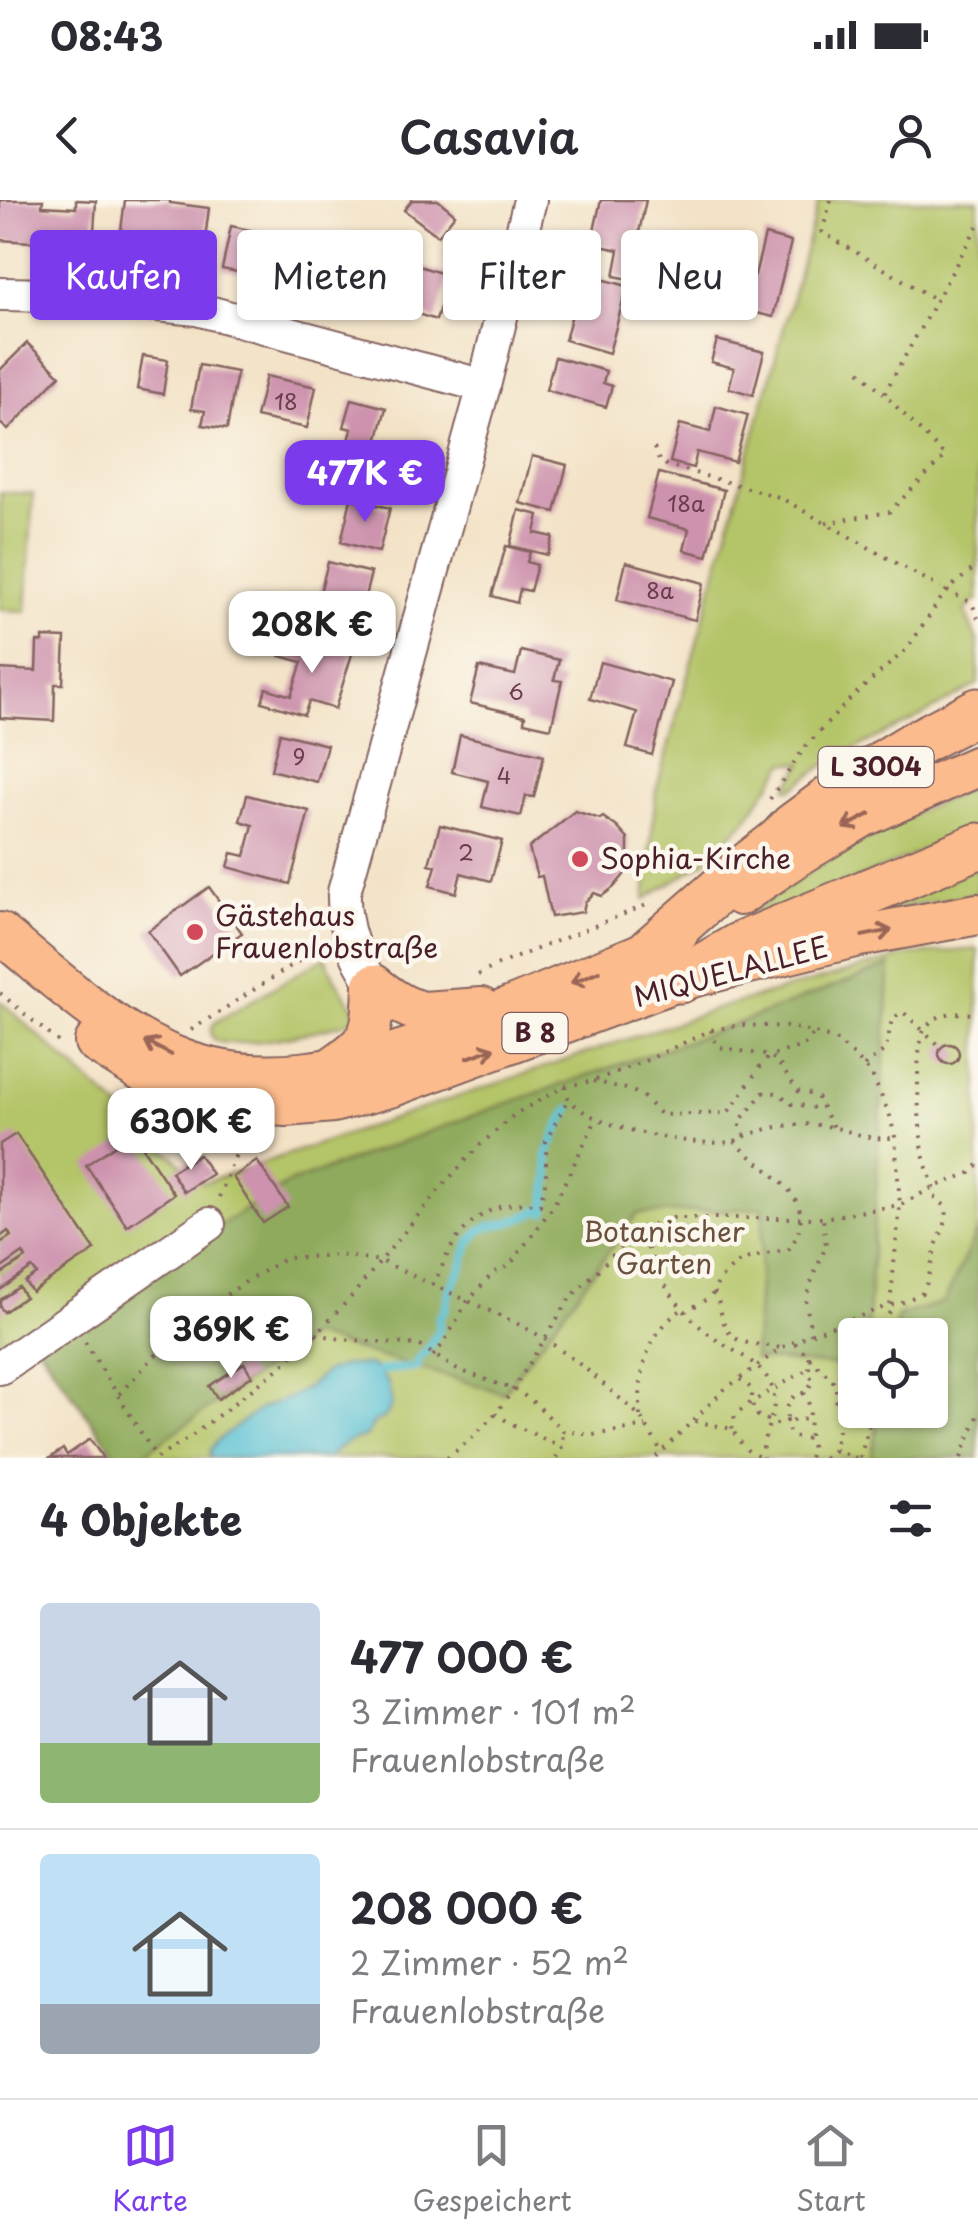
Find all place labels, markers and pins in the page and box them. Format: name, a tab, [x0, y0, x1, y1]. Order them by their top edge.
pin: 477K €	[284, 440, 446, 525]
pin: 208K €	[231, 591, 393, 676]
place label: Sophia-Kirche	[600, 836, 791, 879]
marker: Sophia-Kirche	[569, 848, 591, 870]
place label: Gästehaus Frauenlobstraße	[215, 893, 438, 968]
marker: Gästehaus Frauenlobstraße	[184, 921, 206, 943]
pin: 630K €	[110, 1088, 272, 1173]
pin: 369K €	[150, 1296, 312, 1381]

